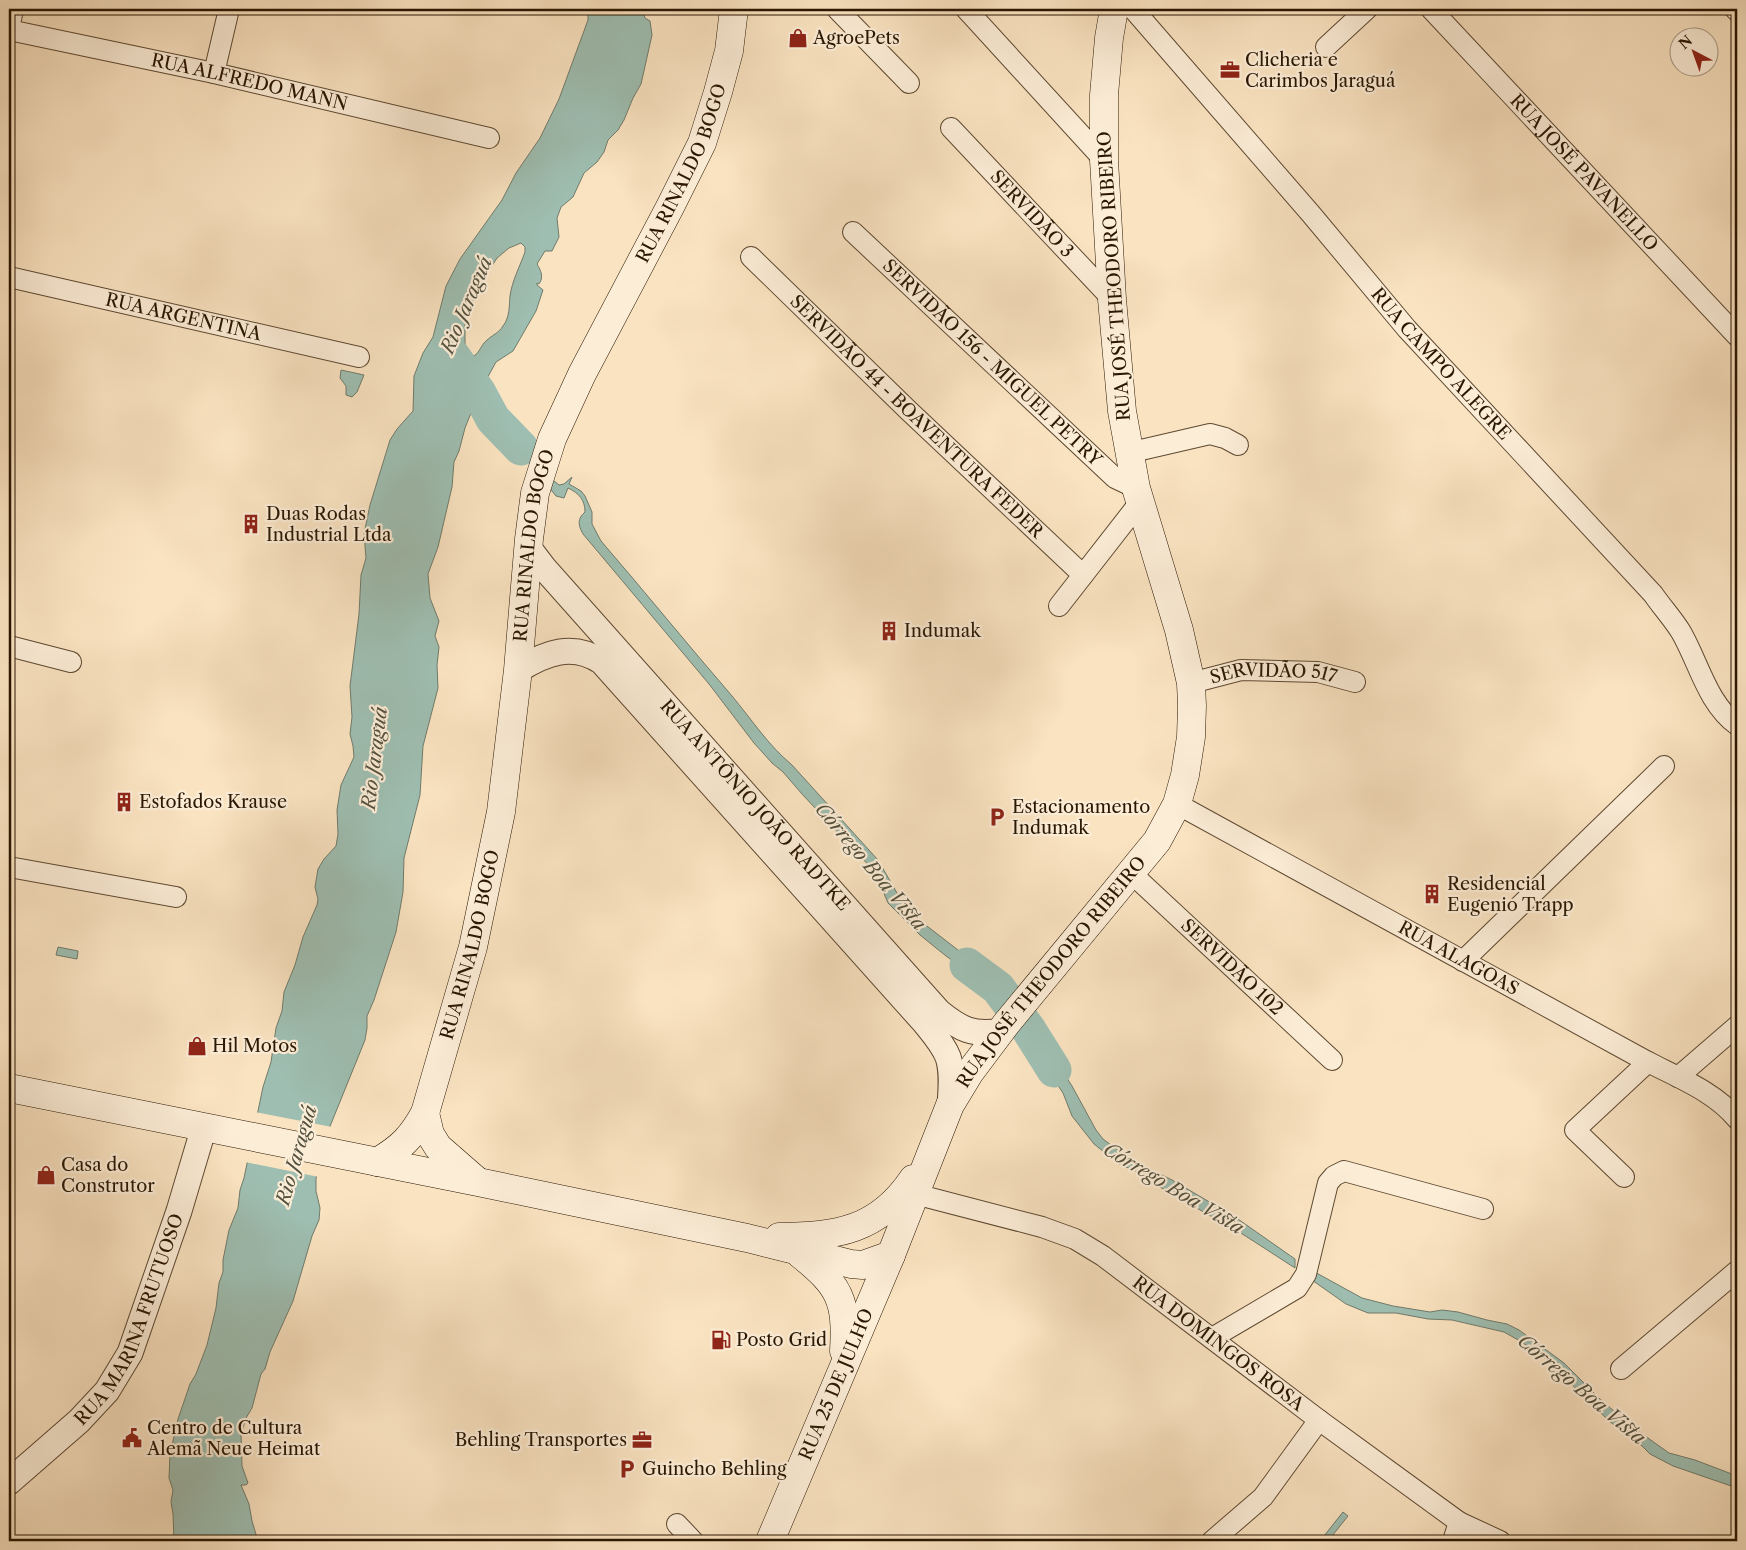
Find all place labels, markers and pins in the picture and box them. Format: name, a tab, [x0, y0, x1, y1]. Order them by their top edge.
shop icon: AgroePets	[787, 27, 809, 49]
place label: AgroePets	[812, 27, 900, 49]
place label: Clicheria e Carimbos Jaraguá	[1245, 49, 1396, 92]
office icon: Clicheria e Carimbos Jaraguá	[1219, 59, 1241, 81]
place label: Duas Rodas Industrial Ltda	[266, 503, 392, 546]
building icon: Duas Rodas Industrial Ltda	[240, 513, 262, 535]
building icon: Indumak	[878, 620, 900, 642]
place label: Indumak	[904, 620, 982, 642]
building icon: Estofados Krause	[113, 791, 135, 813]
place label: Estofados Krause	[139, 791, 287, 813]
place label: Estacionamento Indumak	[1012, 796, 1150, 839]
parking icon: Estacionamento Indumak	[986, 806, 1008, 828]
place label: Residencial Eugenio Trapp	[1447, 873, 1574, 916]
building icon: Residencial Eugenio Trapp	[1421, 883, 1443, 905]
shop icon: Hil Motos	[186, 1035, 208, 1057]
place label: Hil Motos	[212, 1035, 297, 1057]
place label: Casa do Construtor	[61, 1154, 155, 1197]
shop icon: Casa do Construtor	[35, 1164, 57, 1186]
fuel station icon: Posto Grid	[710, 1329, 732, 1351]
place label: Posto Grid	[736, 1329, 827, 1351]
place label: Centro de Cultura Alemã Neue Heimat	[146, 1417, 321, 1460]
public building icon: Centro de Cultura Alemã Neue Heimat	[121, 1427, 143, 1449]
place label: Behling Transportes	[455, 1429, 627, 1451]
office icon: Behling Transportes	[631, 1429, 653, 1451]
parking icon: Guincho Behling	[616, 1458, 638, 1480]
place label: Guincho Behling	[642, 1458, 787, 1480]

